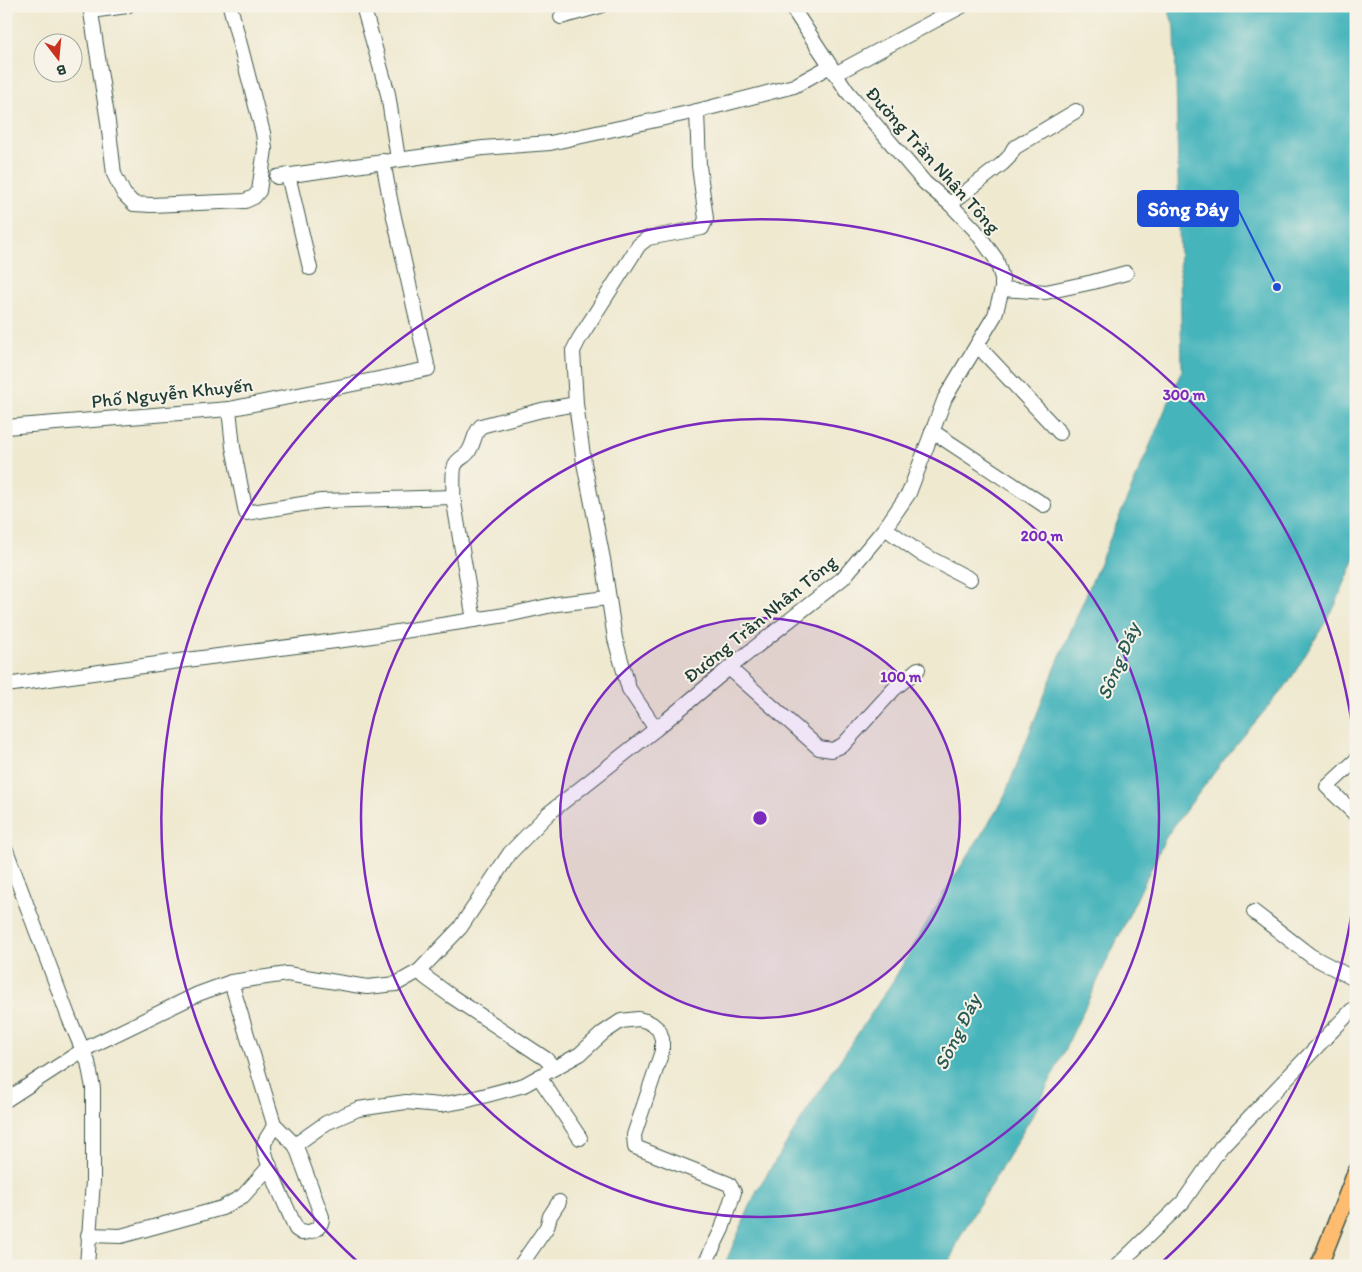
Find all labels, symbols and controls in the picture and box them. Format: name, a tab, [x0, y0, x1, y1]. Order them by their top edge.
north arrow	[32, 32, 82, 82]
text: B	[55, 61, 68, 79]
street label: Đường Trần Nhân Tông	[861, 82, 1005, 239]
callout: Sông Đáy	[1138, 191, 1238, 226]
text: Sông Đáy	[1148, 197, 1229, 222]
street label: Phố Nguyễn Khuyến	[90, 373, 254, 413]
text: 300 m	[1163, 386, 1206, 404]
text: 200 m	[1021, 527, 1064, 545]
street label: Đường Trần Nhân Tông	[679, 550, 841, 688]
water label: Sông Đáy	[1091, 617, 1146, 703]
text: 100 m	[880, 668, 922, 686]
centre of rings	[751, 809, 769, 827]
water label: Sông Đáy	[928, 988, 987, 1074]

